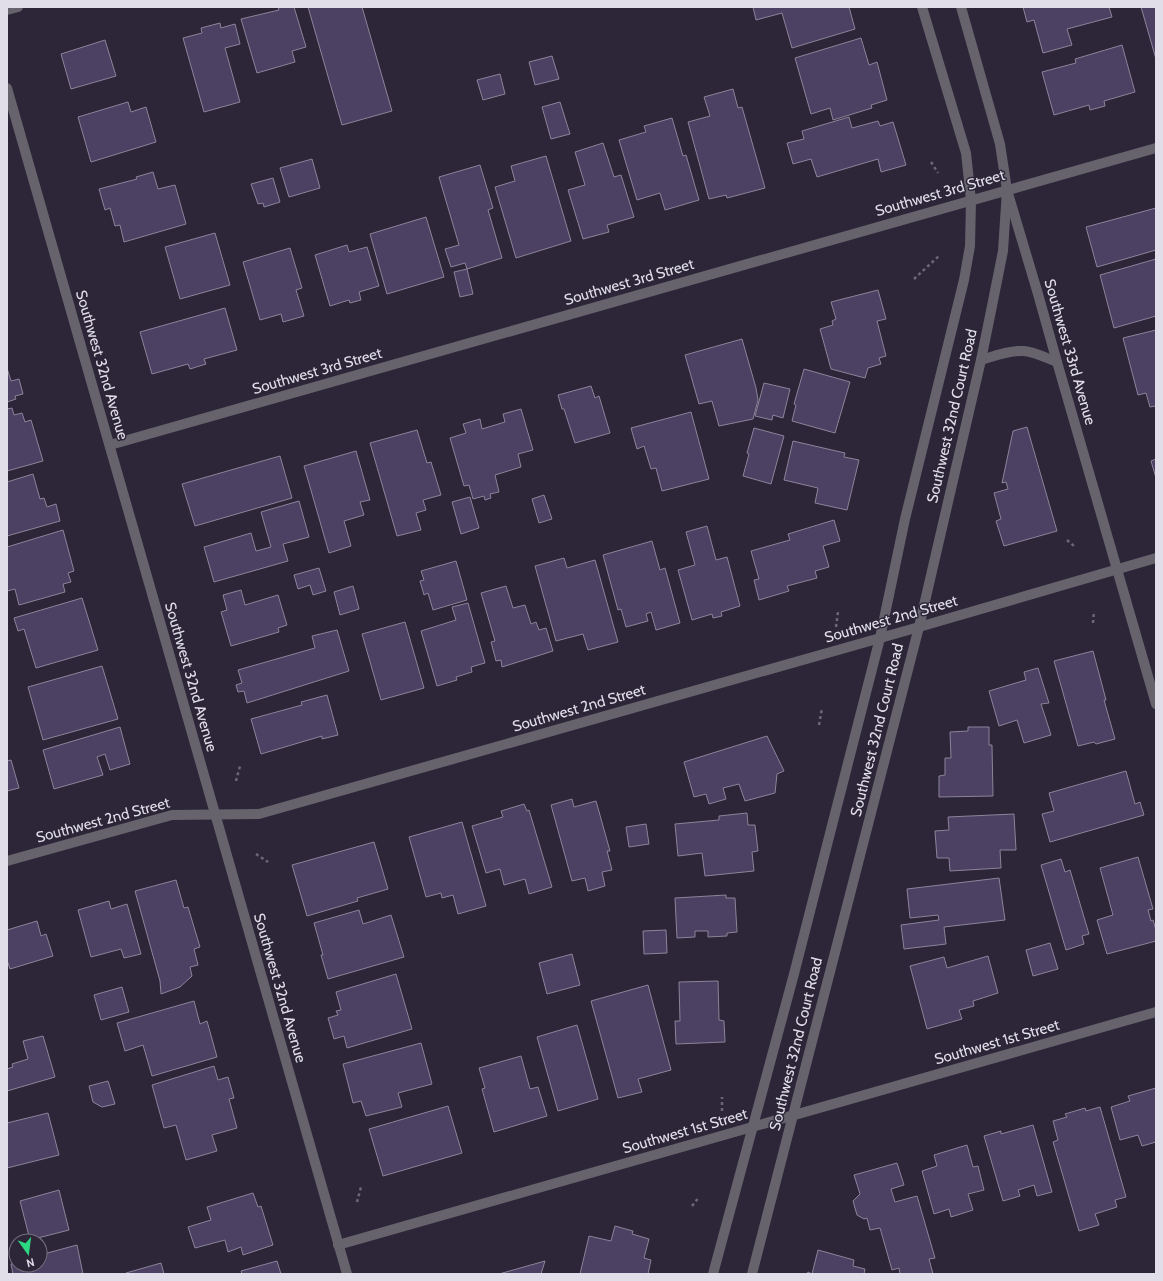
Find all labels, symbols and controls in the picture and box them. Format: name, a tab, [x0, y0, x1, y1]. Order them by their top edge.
street label: Southwest 3rd Street	[873, 166, 1007, 220]
street label: Southwest 3rd Street	[562, 255, 696, 309]
street label: Southwest 33rd Avenue	[1041, 277, 1100, 427]
street label: Southwest 32nd Avenue	[72, 288, 132, 442]
street label: Southwest 32nd Court Road	[923, 327, 981, 505]
street label: Southwest 3rd Street	[250, 344, 384, 398]
street label: Southwest 2nd Street	[822, 591, 960, 647]
street label: Southwest 32nd Avenue	[161, 600, 221, 754]
street label: Southwest 32nd Court Road	[847, 641, 907, 819]
street label: Southwest 2nd Street	[510, 680, 648, 736]
street label: Southwest 2nd Street	[34, 794, 172, 846]
street label: Southwest 32nd Avenue	[250, 911, 310, 1065]
street label: Southwest 32nd Court Road	[766, 955, 826, 1133]
street label: Southwest 1st Street	[932, 1016, 1062, 1068]
street label: Southwest 1st Street	[620, 1105, 750, 1157]
north arrow	[8, 1233, 48, 1273]
text: N	[25, 1255, 36, 1270]

